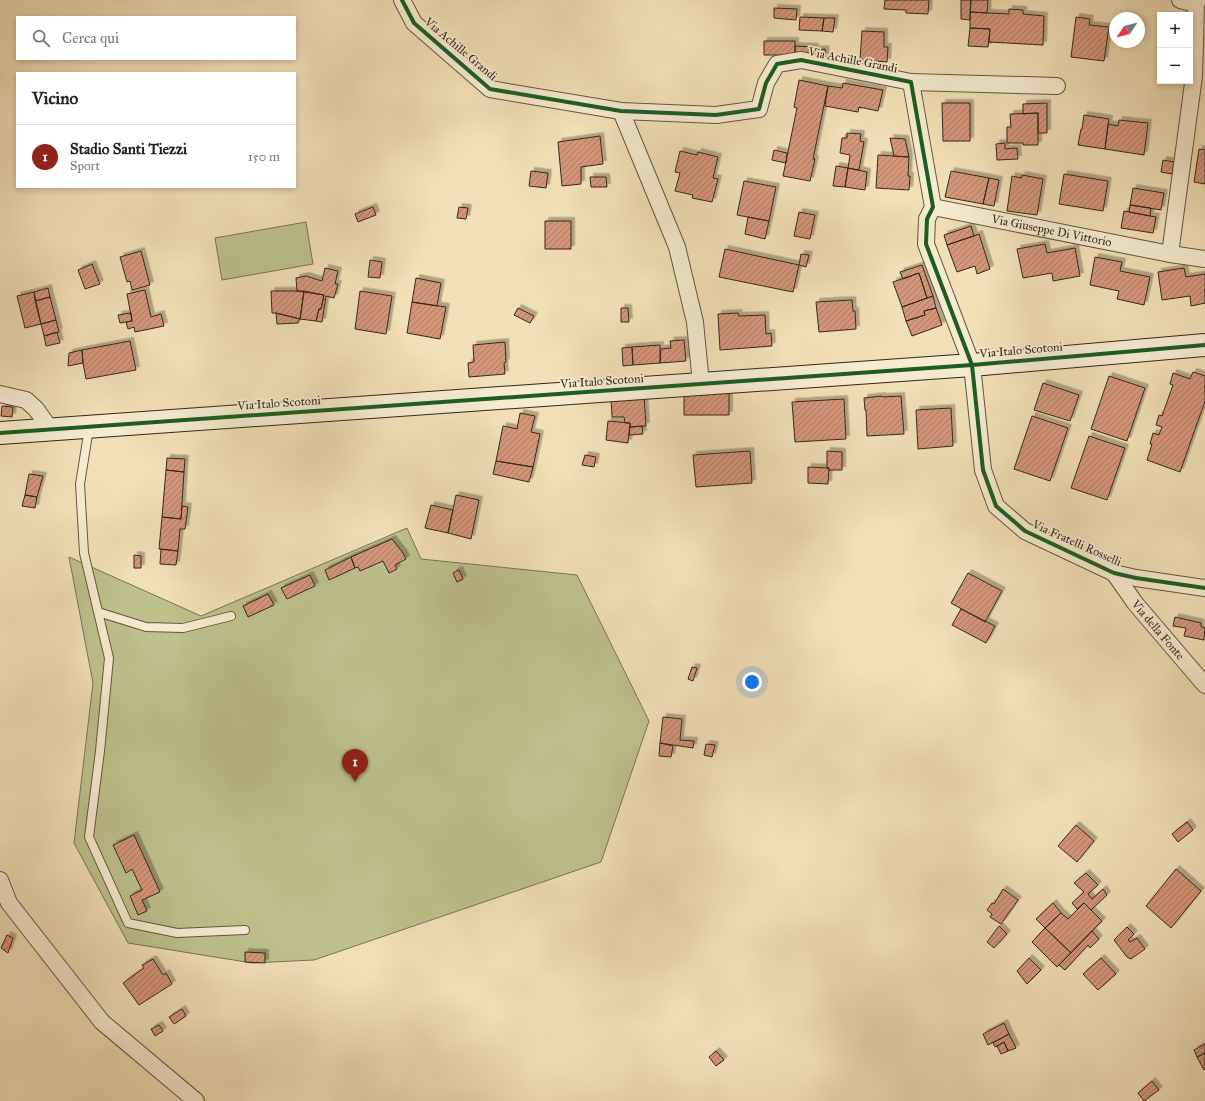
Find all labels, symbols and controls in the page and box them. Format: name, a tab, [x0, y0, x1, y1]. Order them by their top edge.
north arrow	[1109, 12, 1145, 48]
map controls	[1157, 12, 1193, 84]
button: +	[1157, 12, 1193, 48]
street label: Via Achille Grandi	[421, 14, 501, 84]
search box	[16, 16, 296, 60]
icon: search	[30, 27, 52, 49]
text: Cerca qui	[62, 29, 119, 47]
street label: Via Achille Grandi	[806, 44, 899, 76]
button: −	[1157, 48, 1193, 84]
text: Vicino	[32, 88, 78, 109]
text: Stadio Santi Tiezzi	[70, 140, 187, 158]
text: 1	[42, 149, 48, 165]
text: 150 m	[248, 149, 280, 165]
text: Sport	[70, 158, 100, 174]
street label: Via Giuseppe Di Vittorio	[989, 212, 1113, 249]
street label: Via Italo Scotoni	[978, 339, 1064, 361]
street label: Via Italo Scotoni	[559, 371, 645, 391]
street label: Via Italo Scotoni	[236, 393, 322, 413]
street label: Via Fratelli Rosselli	[1029, 517, 1124, 569]
street label: Via della Fonte	[1128, 596, 1187, 663]
your location	[742, 672, 762, 692]
pin: 1	[342, 749, 368, 782]

